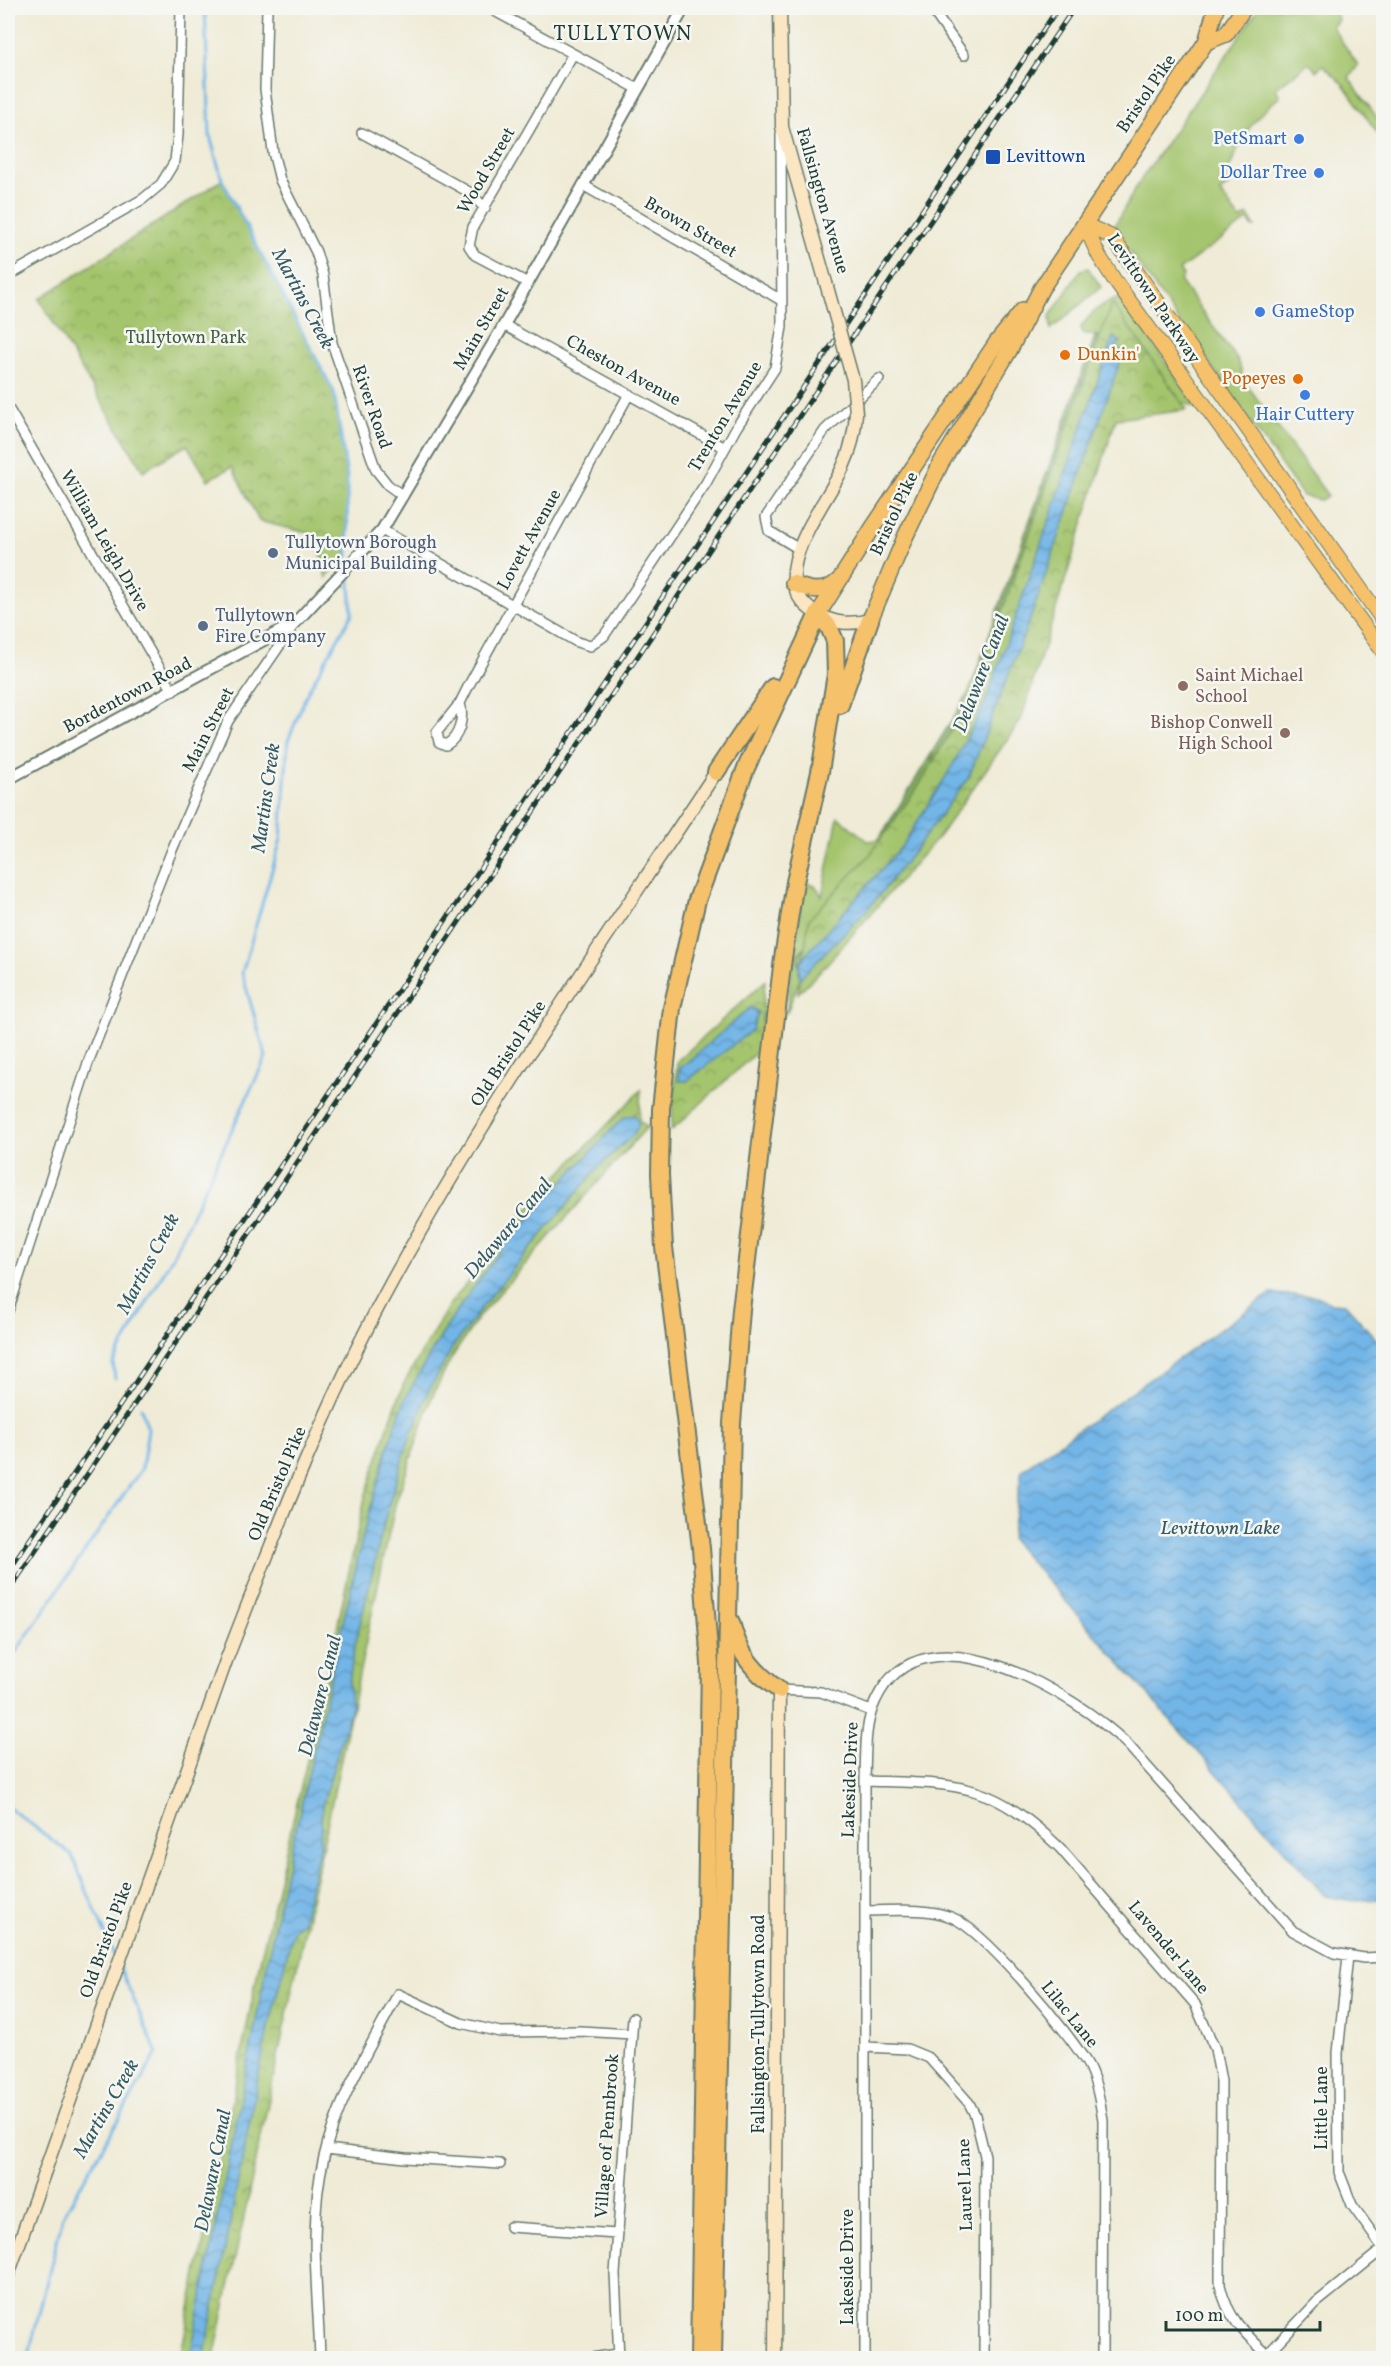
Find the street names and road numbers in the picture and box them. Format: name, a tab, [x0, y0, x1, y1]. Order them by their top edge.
street label: Bristol Pike	[1111, 50, 1183, 138]
street label: Wood Street	[452, 123, 522, 219]
street label: Fallsington Avenue	[789, 125, 855, 277]
street label: Brown Street	[639, 191, 741, 265]
street label: Levittown Parkway	[1100, 229, 1206, 369]
street label: Main Street	[448, 283, 516, 375]
street label: Cheston Avenue	[561, 329, 685, 413]
street label: Trenton Avenue	[683, 357, 769, 477]
street label: River Road	[345, 362, 397, 452]
street label: William Leigh Drive	[53, 466, 155, 616]
street label: Bristol Pike	[865, 468, 925, 560]
street label: Lovett Avenue	[492, 485, 568, 595]
street label: Bordentown Road	[59, 652, 197, 740]
street label: Main Street	[177, 683, 241, 777]
street label: Old Bristol Pike	[465, 996, 553, 1112]
street label: Old Bristol Pike	[243, 1423, 313, 1545]
street label: Lakeside Drive	[836, 1721, 866, 1839]
street label: Old Bristol Pike	[74, 1878, 140, 2002]
street label: Lavender Lane	[1121, 1896, 1215, 2000]
street label: Fallsington-Tullytown Road	[747, 1914, 772, 2134]
street label: Lilac Lane	[1034, 1976, 1104, 2054]
street label: Village of Pennbrook	[590, 2052, 626, 2219]
street label: Little Lane	[1310, 2066, 1335, 2150]
street label: Laurel Lane	[952, 2138, 980, 2232]
street label: Lakeside Drive	[836, 2209, 861, 2325]

